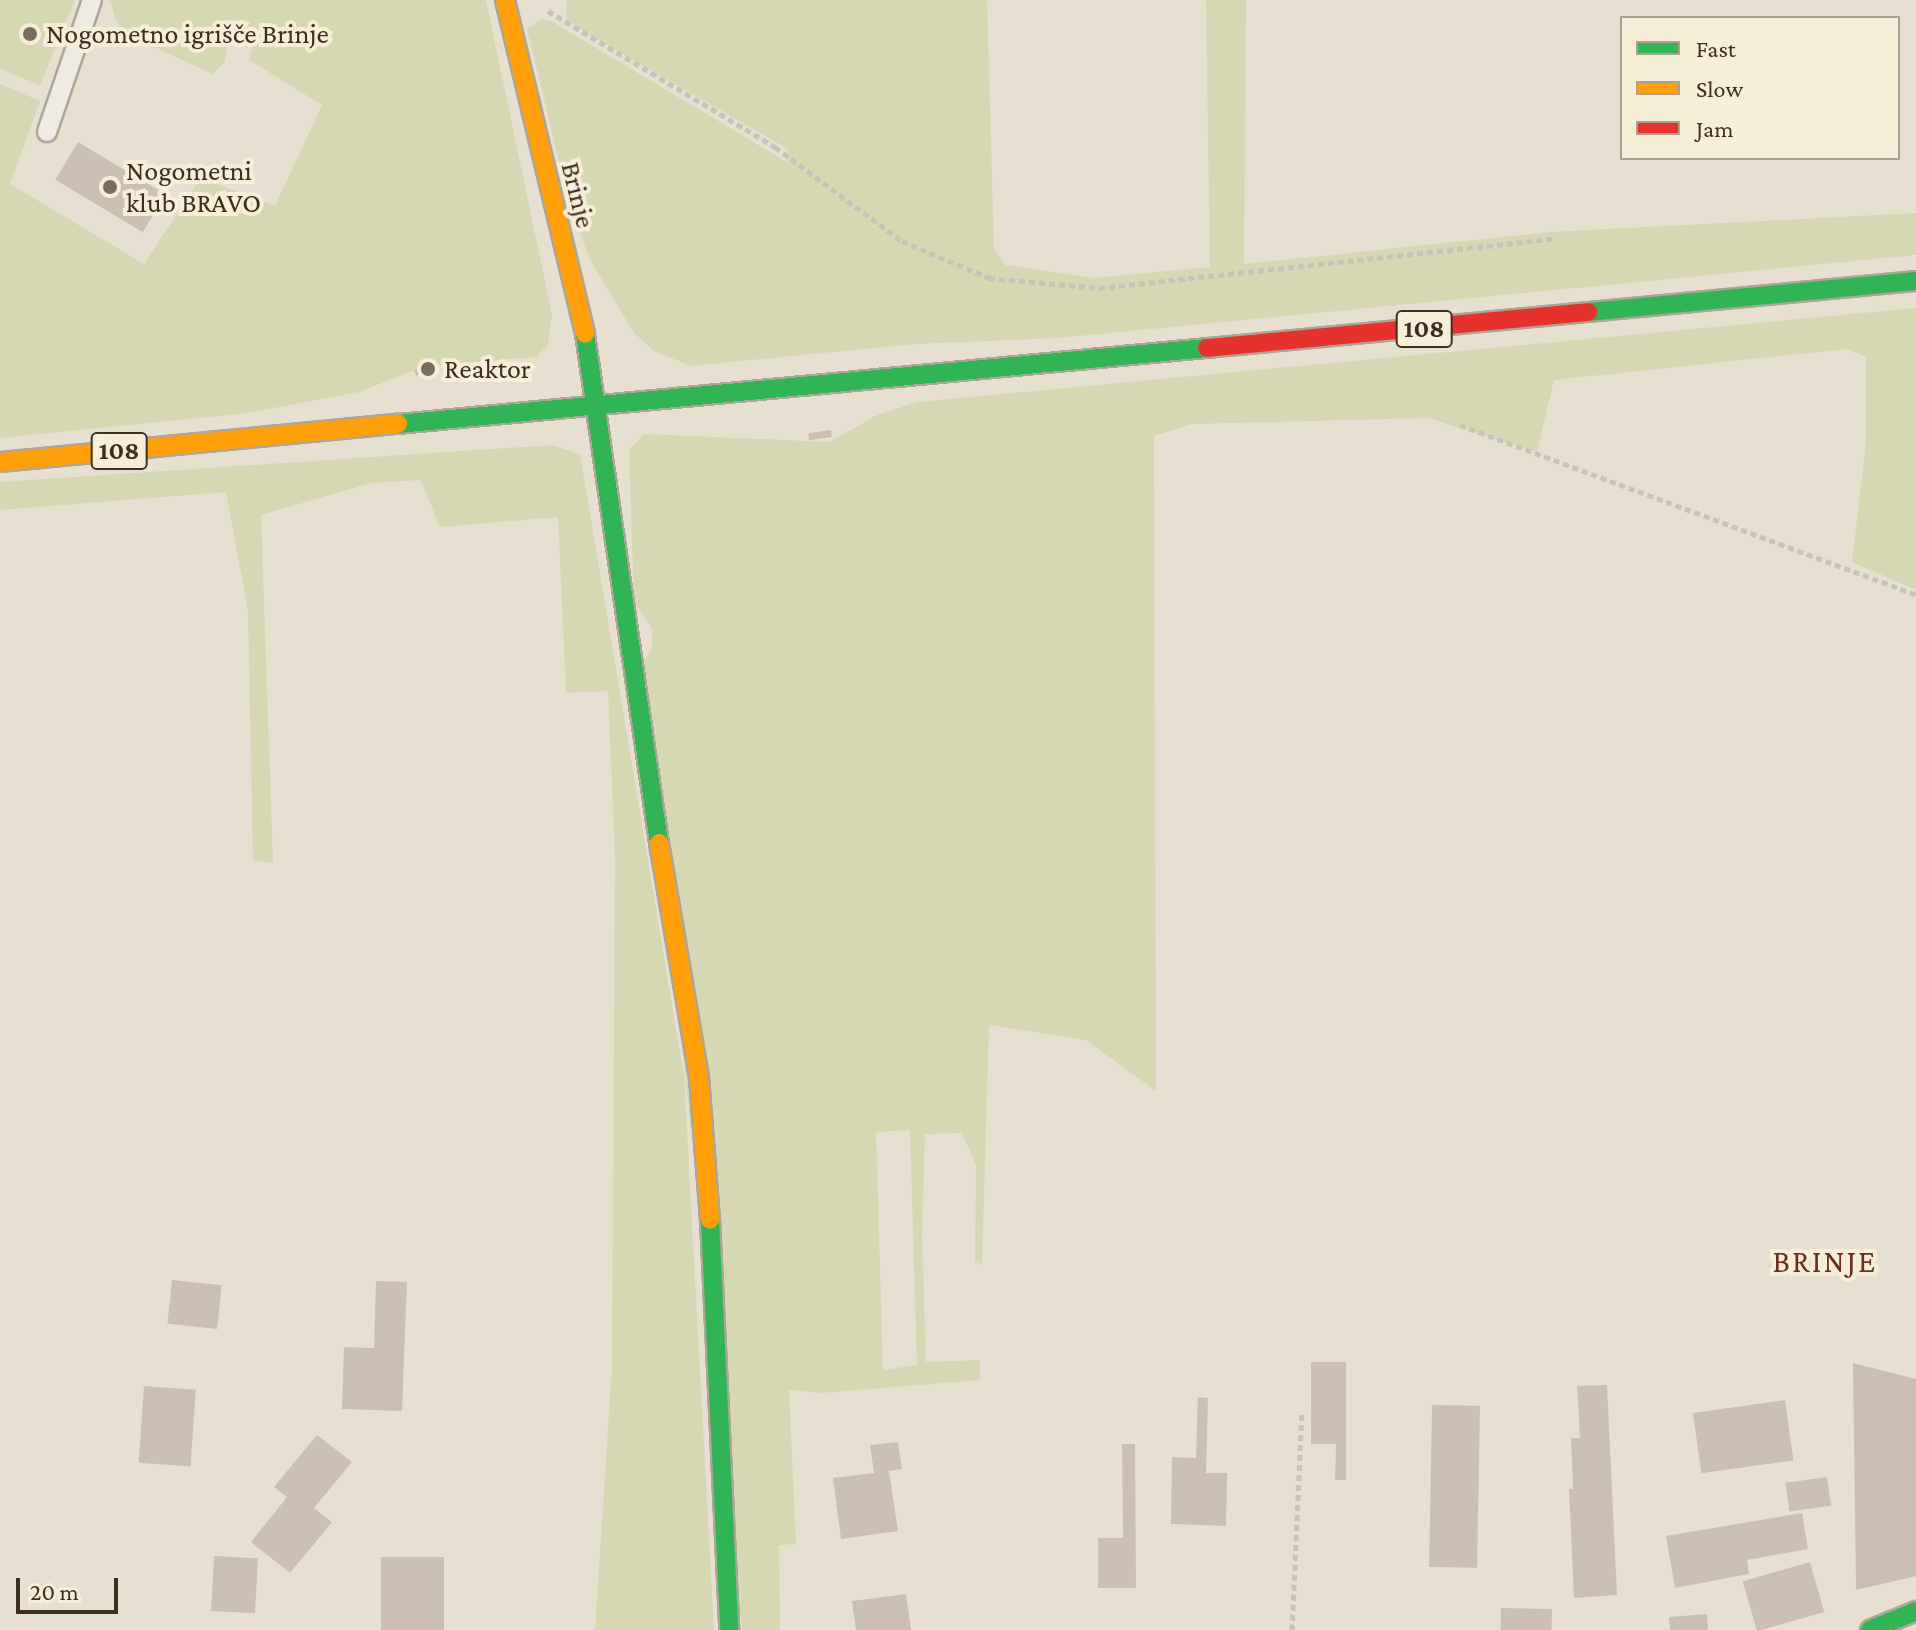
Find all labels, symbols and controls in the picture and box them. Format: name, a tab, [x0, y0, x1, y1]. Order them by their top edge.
legend	[1620, 16, 1900, 160]
place label: Nogometno igrišče Brinje	[46, 17, 329, 51]
marker: Nogometno igrišče Brinje	[21, 25, 39, 43]
text: Fast	[1696, 35, 1736, 62]
text: Slow	[1696, 75, 1743, 102]
text: Jam	[1696, 115, 1734, 142]
place label: Nogometni klub BRAVO	[126, 154, 261, 220]
street label: Brinje	[554, 159, 602, 231]
marker: Nogometni klub BRAVO	[101, 178, 119, 196]
road number: 108	[1394, 307, 1454, 351]
place label: Reaktor	[444, 352, 531, 386]
marker: Reaktor	[419, 360, 437, 378]
road number: 108	[89, 429, 149, 473]
district label: BRINJE	[1773, 1242, 1877, 1280]
scale bar	[20, 1562, 122, 1612]
text: 20 m	[30, 1578, 79, 1605]

